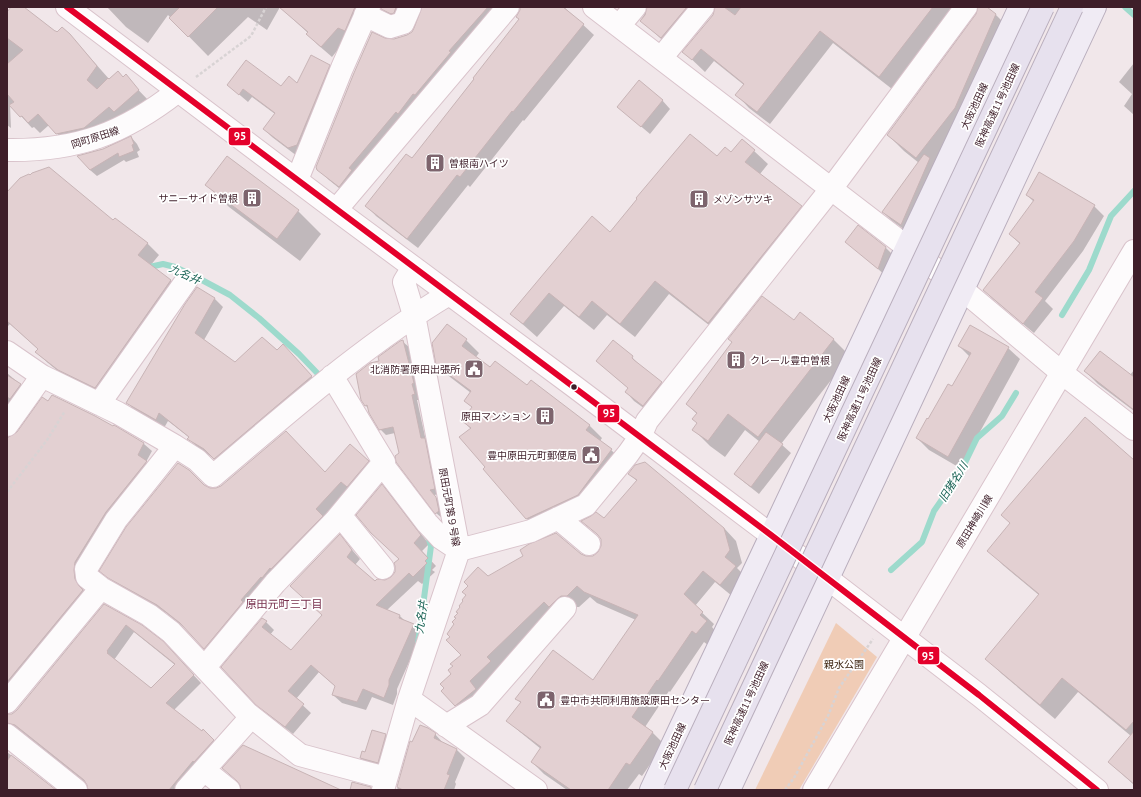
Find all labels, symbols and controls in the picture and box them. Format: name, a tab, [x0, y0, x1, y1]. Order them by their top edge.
street label: 阪神高速11号池田線	[972, 61, 1023, 149]
street label: 大阪池田線	[958, 81, 991, 132]
street label: 岡町原田線	[69, 124, 121, 151]
line badge: 95	[228, 127, 251, 146]
text: 95	[234, 129, 246, 143]
building icon: 曽根南ハイツ	[424, 152, 446, 174]
place label: 曽根南ハイツ	[449, 157, 509, 170]
building icon: サニーサイド曽根	[241, 187, 263, 209]
building icon: メゾンサツキ	[688, 188, 710, 210]
place label: サニーサイド曽根	[158, 192, 238, 205]
place label: メゾンサツキ	[713, 193, 773, 206]
water label: 九名井	[167, 261, 204, 288]
building icon: クレール豊中曽根	[725, 349, 747, 371]
place label: クレール豊中曽根	[750, 354, 830, 367]
street label: 阪神高速11号池田線	[834, 355, 885, 443]
public building icon: 北消防署原田出張所	[463, 358, 485, 380]
place label: 北消防署原田出張所	[370, 363, 460, 376]
street label: 大阪池田線	[820, 374, 853, 425]
unlabelled marker	[569, 382, 579, 392]
line badge: 95	[597, 404, 620, 423]
building icon: 原田マンション	[534, 405, 556, 427]
text: 95	[603, 406, 615, 420]
place label: 原田マンション	[461, 410, 531, 423]
public building icon: 豊中原田元町郵便局	[580, 444, 602, 466]
place label: 豊中原田元町郵便局	[487, 449, 577, 462]
water label: 旧猪名川	[935, 459, 971, 504]
street label: 原田元町第９号線	[436, 467, 463, 548]
street label: 原田神崎川線	[953, 492, 995, 550]
district label: 原田元町三丁目	[246, 597, 323, 611]
water label: 九名井	[412, 599, 430, 634]
line badge: 95	[917, 646, 940, 665]
text: 95	[922, 649, 934, 663]
park label: 親水公園	[824, 658, 864, 671]
street label: 阪神高速11号池田線	[721, 659, 772, 747]
public building icon: 豊中市共同利用施設原田センター	[535, 689, 557, 711]
place label: 豊中市共同利用施設原田センター	[560, 694, 710, 707]
street label: 大阪池田線	[656, 721, 689, 772]

